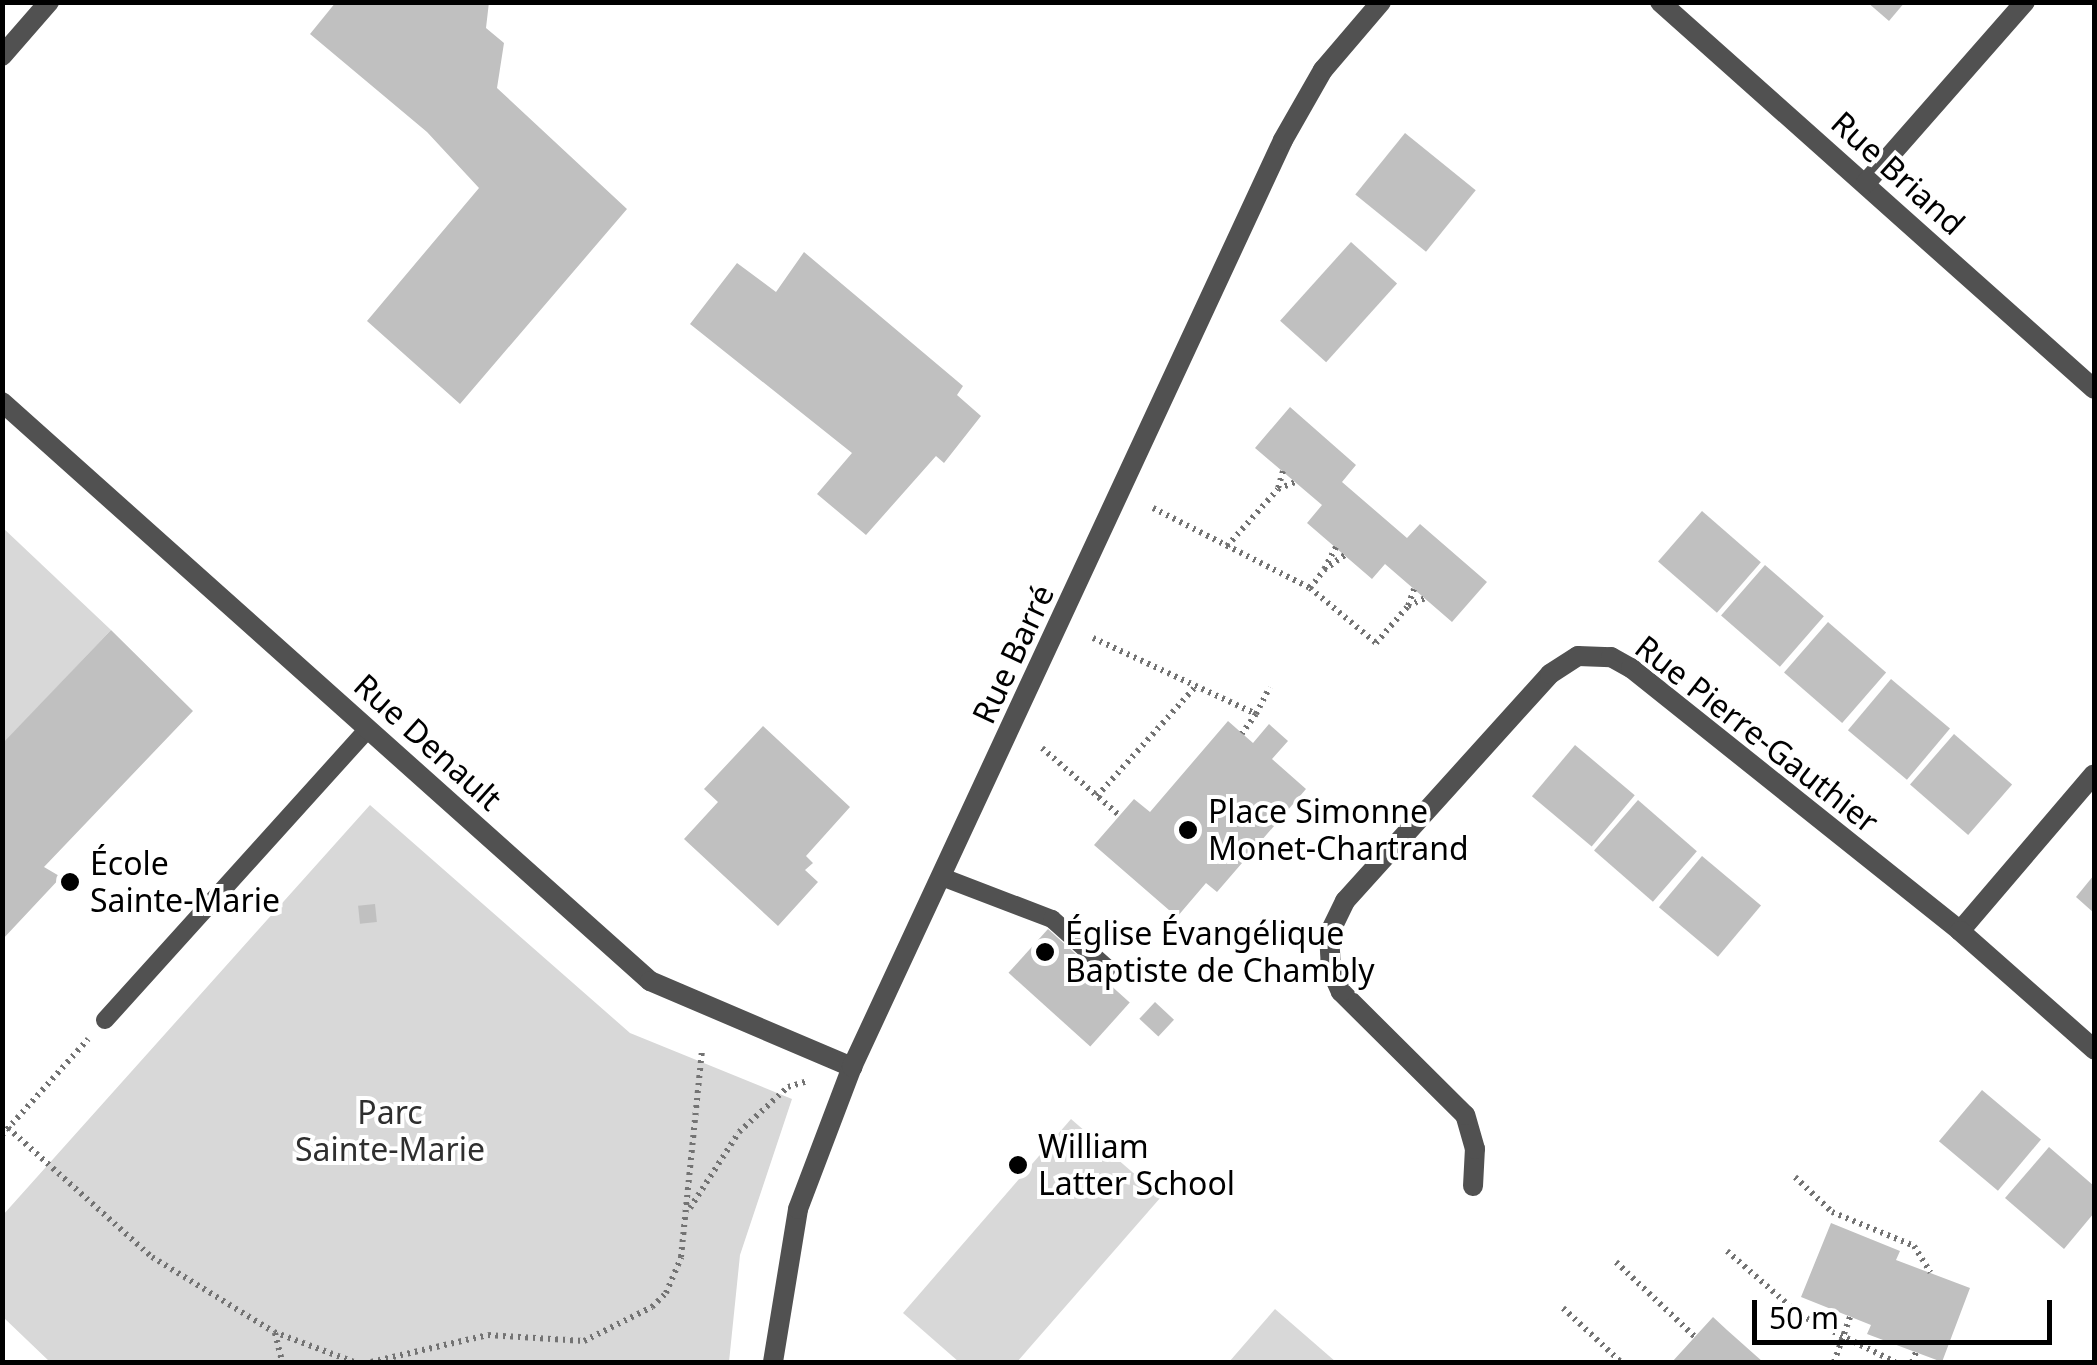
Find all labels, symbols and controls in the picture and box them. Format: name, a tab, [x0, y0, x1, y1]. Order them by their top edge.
street label: Rue Briand	[1824, 103, 1972, 243]
street label: Rue Barré	[964, 579, 1062, 729]
street label: Rue Pierre-Gauthier	[1628, 627, 1886, 841]
street label: Rue Denault	[346, 666, 510, 818]
place label: Place Simonne Monet-Chartrand	[1208, 793, 1469, 868]
marker: Place Simonne Monet-Chartrand	[1177, 819, 1199, 841]
place label: École Sainte-Marie	[90, 845, 280, 920]
marker: École Sainte-Marie	[59, 871, 81, 893]
place label: Église Évangélique Baptiste de Chambly	[1065, 915, 1375, 990]
marker: Église Évangélique Baptiste de Chambly	[1034, 941, 1056, 963]
park label: Parc Sainte-Marie	[295, 1094, 485, 1169]
place label: William Latter School	[1038, 1128, 1235, 1203]
marker: William Latter School	[1007, 1154, 1029, 1176]
scale bar	[1757, 1280, 2057, 1342]
text: 50 m	[1769, 1297, 1839, 1338]

